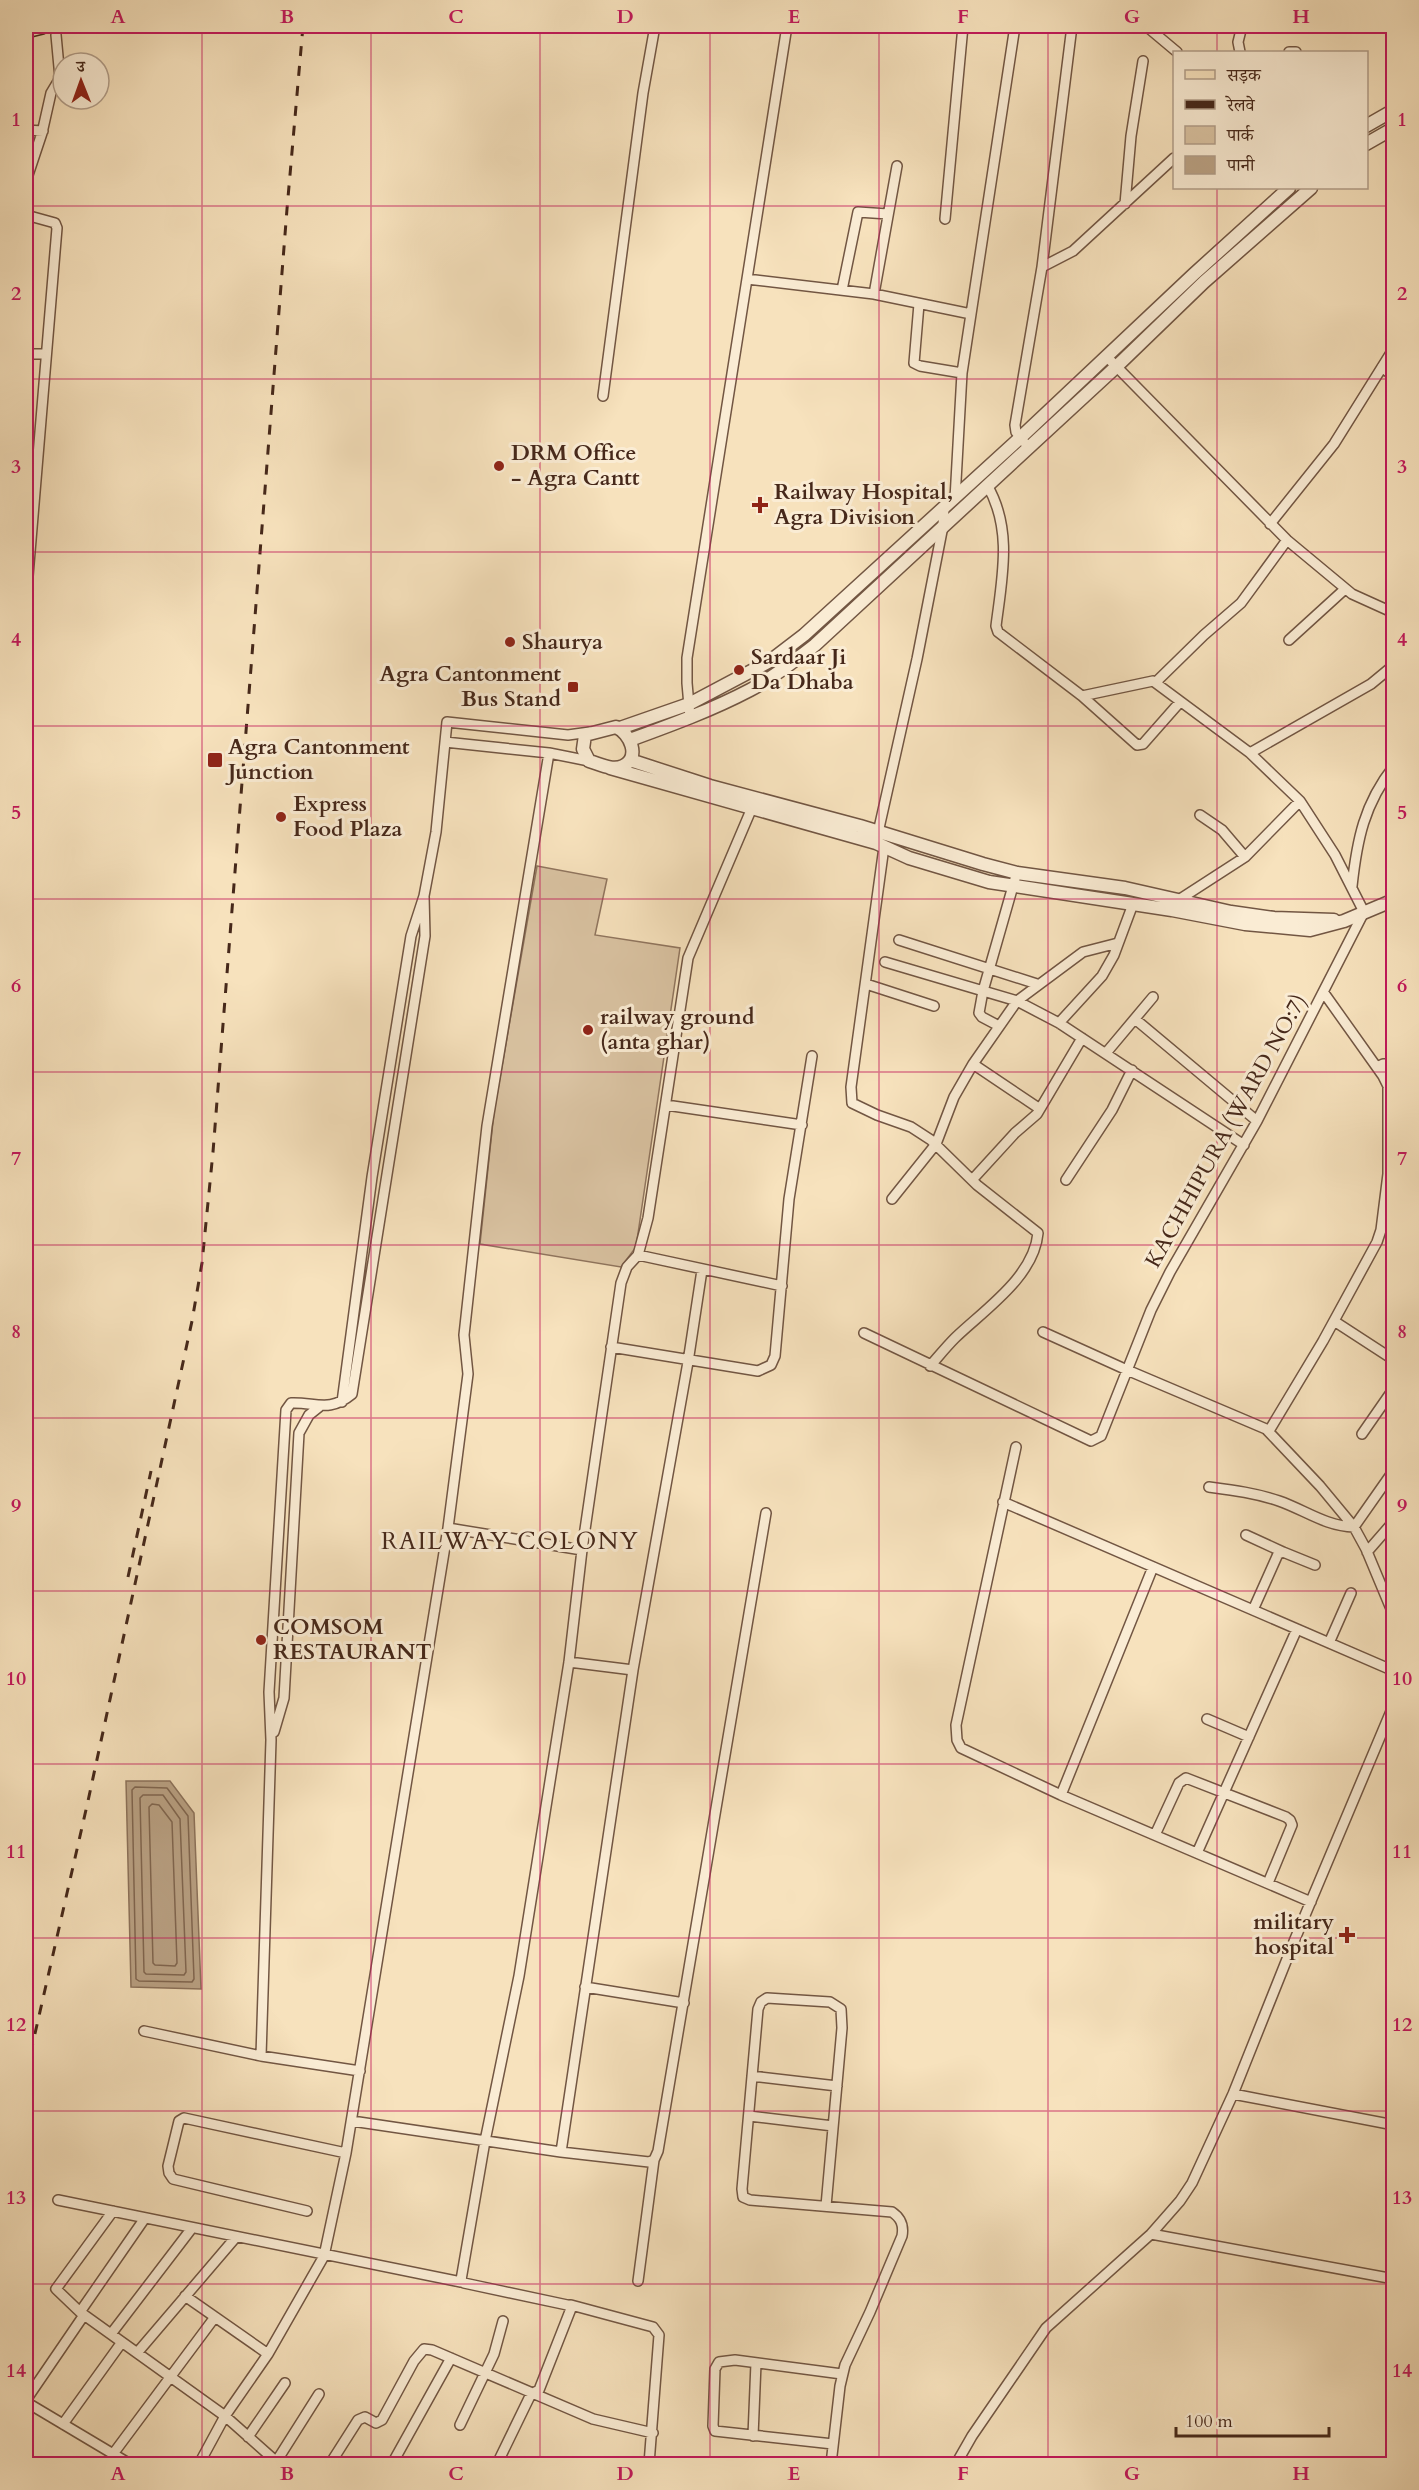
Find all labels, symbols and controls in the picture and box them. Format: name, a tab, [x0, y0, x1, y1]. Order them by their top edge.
text: A	[110, 3, 126, 30]
text: B	[280, 3, 294, 30]
text: C	[448, 3, 464, 30]
text: D	[616, 3, 634, 30]
text: E	[788, 3, 800, 30]
text: F	[957, 3, 969, 30]
text: G	[1124, 3, 1140, 30]
text: H	[1292, 3, 1310, 30]
north arrow	[51, 51, 111, 111]
legend	[1173, 51, 1368, 189]
text: उ	[75, 56, 87, 78]
text: सड़क	[1226, 63, 1262, 88]
text: रेलवे	[1225, 93, 1256, 118]
text: 1	[11, 106, 21, 133]
text: 1	[1397, 106, 1407, 133]
text: पार्क	[1226, 123, 1255, 148]
text: पानी	[1226, 153, 1256, 178]
text: 2	[11, 280, 21, 307]
text: 2	[1397, 280, 1407, 307]
place label: DRM Office - Agra Cantt	[511, 438, 640, 493]
text: 3	[11, 453, 21, 480]
text: 3	[1397, 453, 1407, 480]
marker: DRM Office - Agra Cantt	[492, 459, 506, 473]
place label: Railway Hospital, Agra Division	[774, 477, 953, 532]
marker: Railway Hospital, Agra Division	[751, 496, 769, 514]
text: 4	[11, 626, 21, 653]
text: 4	[1397, 626, 1407, 653]
place label: Shaurya	[522, 627, 603, 657]
marker: Shaurya	[503, 635, 517, 649]
place label: Sardaar Ji Da Dhaba	[751, 642, 854, 697]
place label: Agra Cantonment Bus Stand	[379, 659, 561, 714]
marker: Sardaar Ji Da Dhaba	[732, 663, 746, 677]
marker: Agra Cantonment Bus Stand	[566, 680, 580, 694]
place label: Agra Cantonment Junction	[225, 732, 410, 787]
marker: Agra Cantonment Junction	[206, 751, 224, 769]
place label: Express Food Plaza	[293, 789, 403, 844]
text: 5	[11, 799, 21, 826]
text: 5	[1397, 799, 1407, 826]
marker: Express Food Plaza	[274, 810, 288, 824]
text: 6	[11, 972, 21, 999]
text: 6	[1397, 972, 1407, 999]
street label: KACHHIPURA (WARD NO:7)	[1138, 989, 1314, 1273]
place label: railway ground (anta ghar)	[600, 1002, 755, 1057]
marker: railway ground (anta ghar)	[581, 1023, 595, 1037]
text: 7	[11, 1145, 21, 1172]
text: 7	[1397, 1145, 1407, 1172]
text: 8	[11, 1318, 21, 1345]
text: 8	[1397, 1318, 1407, 1345]
text: 9	[11, 1492, 21, 1519]
text: 9	[1397, 1492, 1407, 1519]
district label: RAILWAY COLONY	[381, 1525, 639, 1558]
place label: COMSOM RESTAURANT	[273, 1612, 432, 1667]
marker: COMSOM RESTAURANT	[254, 1633, 268, 1647]
text: 10	[6, 1665, 26, 1692]
text: 10	[1392, 1665, 1412, 1692]
text: 11	[6, 1838, 26, 1865]
text: 11	[1392, 1838, 1412, 1865]
place label: military hospital	[1253, 1907, 1335, 1962]
marker: military hospital	[1338, 1926, 1356, 1944]
text: 12	[6, 2011, 26, 2038]
text: 12	[1392, 2011, 1412, 2038]
text: 13	[6, 2184, 26, 2211]
text: 13	[1392, 2184, 1412, 2211]
text: 14	[6, 2357, 26, 2384]
text: 14	[1392, 2357, 1412, 2384]
scale bar	[1176, 2400, 1329, 2438]
text: 100 m	[1185, 2409, 1233, 2434]
text: A	[110, 2460, 126, 2487]
text: B	[280, 2460, 294, 2487]
text: C	[448, 2460, 464, 2487]
text: D	[616, 2460, 634, 2487]
text: E	[788, 2460, 800, 2487]
text: F	[957, 2460, 969, 2487]
text: G	[1124, 2460, 1140, 2487]
text: H	[1292, 2460, 1310, 2487]

